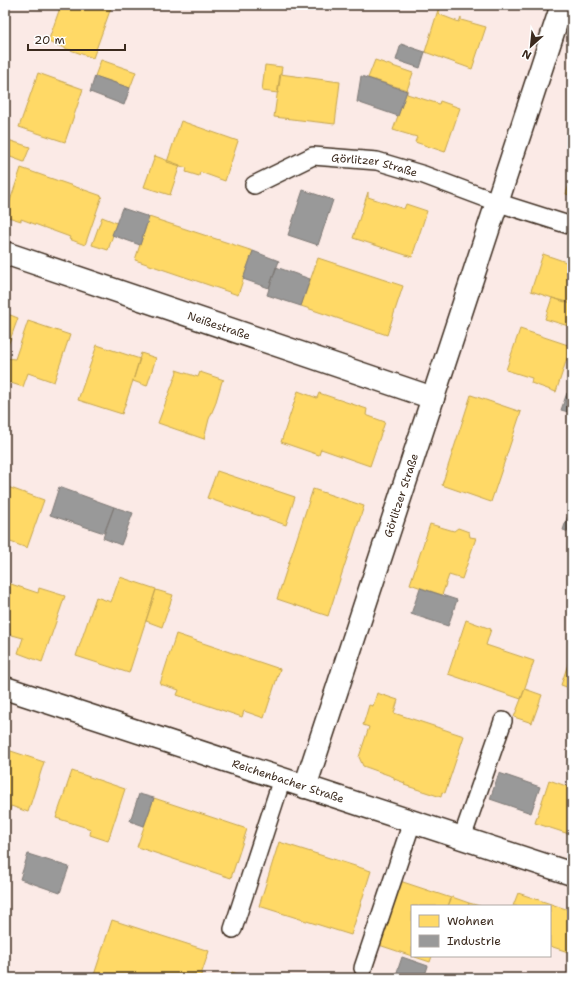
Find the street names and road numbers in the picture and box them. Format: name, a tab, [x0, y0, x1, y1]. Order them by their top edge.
street label: Görlitzer Straße	[331, 150, 419, 180]
street label: Neißestraße	[186, 308, 252, 343]
street label: Görlitzer Straße	[380, 451, 422, 539]
street label: Reichenbacher Straße	[230, 756, 346, 806]

